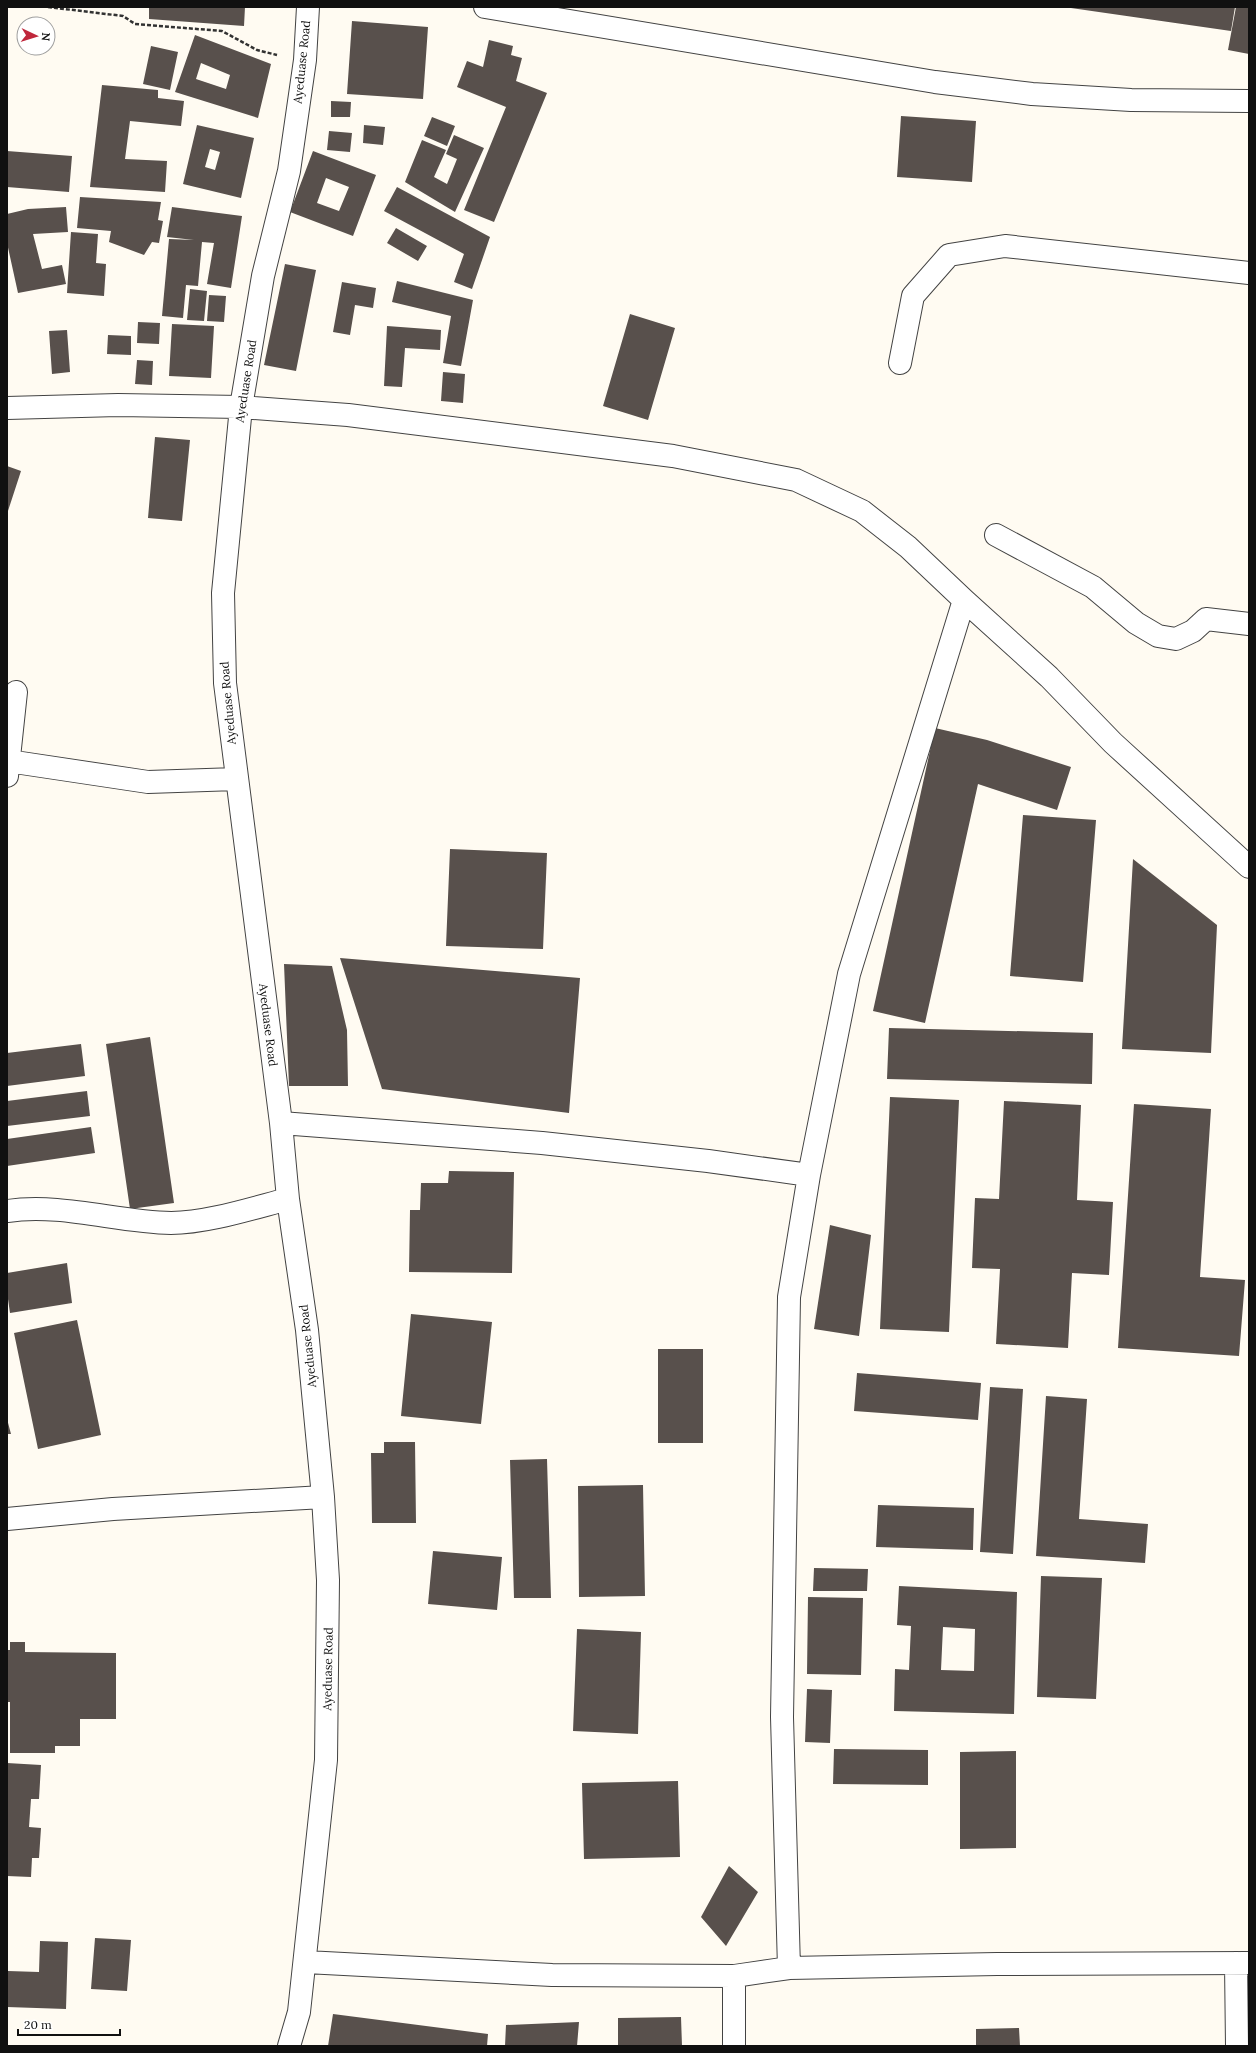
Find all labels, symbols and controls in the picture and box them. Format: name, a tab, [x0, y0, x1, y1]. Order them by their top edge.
north arrow	[16, 16, 56, 56]
street label: Ayeduase Road	[290, 20, 313, 105]
text: N	[39, 32, 53, 42]
street label: Ayeduase Road	[231, 338, 259, 424]
street label: Ayeduase Road	[216, 661, 239, 746]
street label: Ayeduase Road	[256, 982, 281, 1067]
street label: Ayeduase Road	[296, 1304, 319, 1389]
street label: Ayeduase Road	[319, 1627, 336, 1712]
scale bar	[18, 2011, 120, 2037]
text: 20 m	[24, 2017, 52, 2032]

